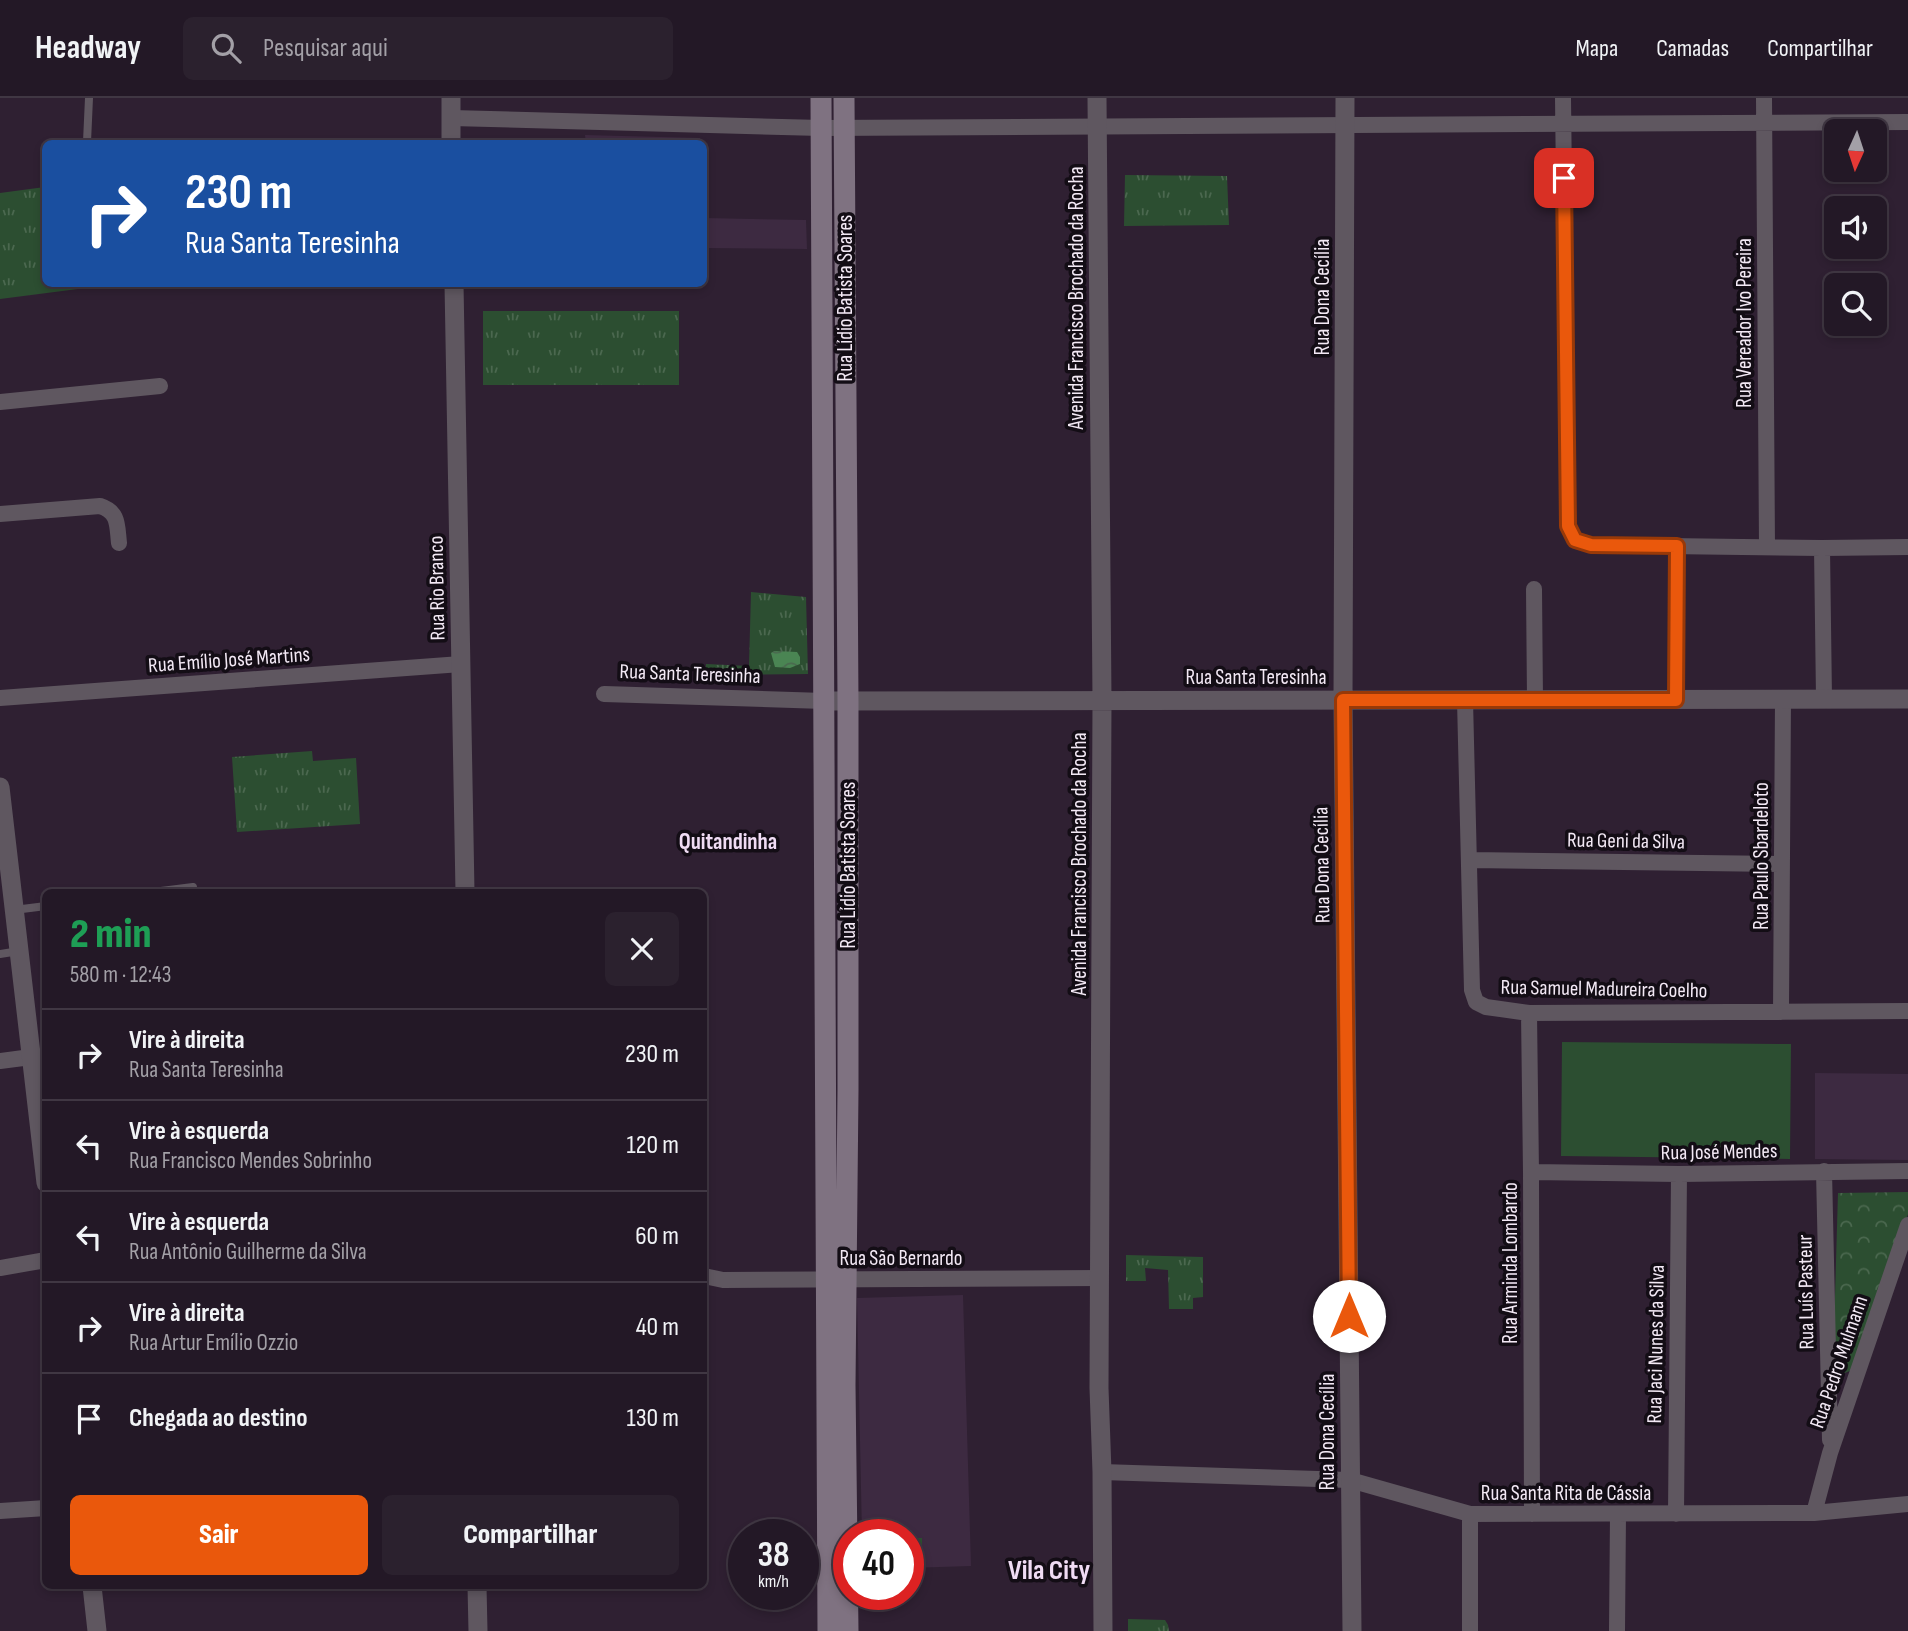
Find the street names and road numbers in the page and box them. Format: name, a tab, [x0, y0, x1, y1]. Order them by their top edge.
street label: Avenida Francisco Brochado da Rocha	[1064, 167, 1089, 430]
street label: Rua Lídio Batista Soares	[833, 215, 858, 381]
street label: Rua Vereador Ivo Pereira	[1732, 238, 1757, 408]
street label: Rua Dona Cecília	[1310, 239, 1335, 355]
street label: Rua Rio Branco	[424, 535, 450, 641]
street label: Rua Emílio José Martins	[147, 642, 311, 678]
street label: Rua Santa Teresinha	[619, 659, 761, 689]
street label: Rua Santa Teresinha	[1185, 665, 1327, 690]
street label: Avenida Francisco Brochado da Rocha	[1067, 733, 1092, 996]
street label: Rua Lídio Batista Soares	[836, 782, 861, 948]
street label: Rua Paulo Sbardeloto	[1749, 782, 1774, 930]
street label: Rua Dona Cecília	[1308, 807, 1336, 923]
street label: Rua Geni da Silva	[1567, 827, 1685, 855]
street label: Rua Samuel Madureira Coelho	[1500, 975, 1708, 1003]
street label: Rua José Mendes	[1660, 1138, 1778, 1166]
street label: Rua Arminda Lombardo	[1498, 1182, 1523, 1344]
street label: Rua Luís Pasteur	[1792, 1234, 1820, 1350]
street label: Rua São Bernardo	[839, 1246, 963, 1271]
street label: Rua Jaci Nunes da Silva	[1642, 1264, 1670, 1424]
street label: Rua Pedro Mulmann	[1805, 1292, 1873, 1432]
street label: Rua Dona Cecília	[1315, 1374, 1340, 1490]
street label: Rua Santa Rita de Cássia	[1481, 1481, 1651, 1506]

